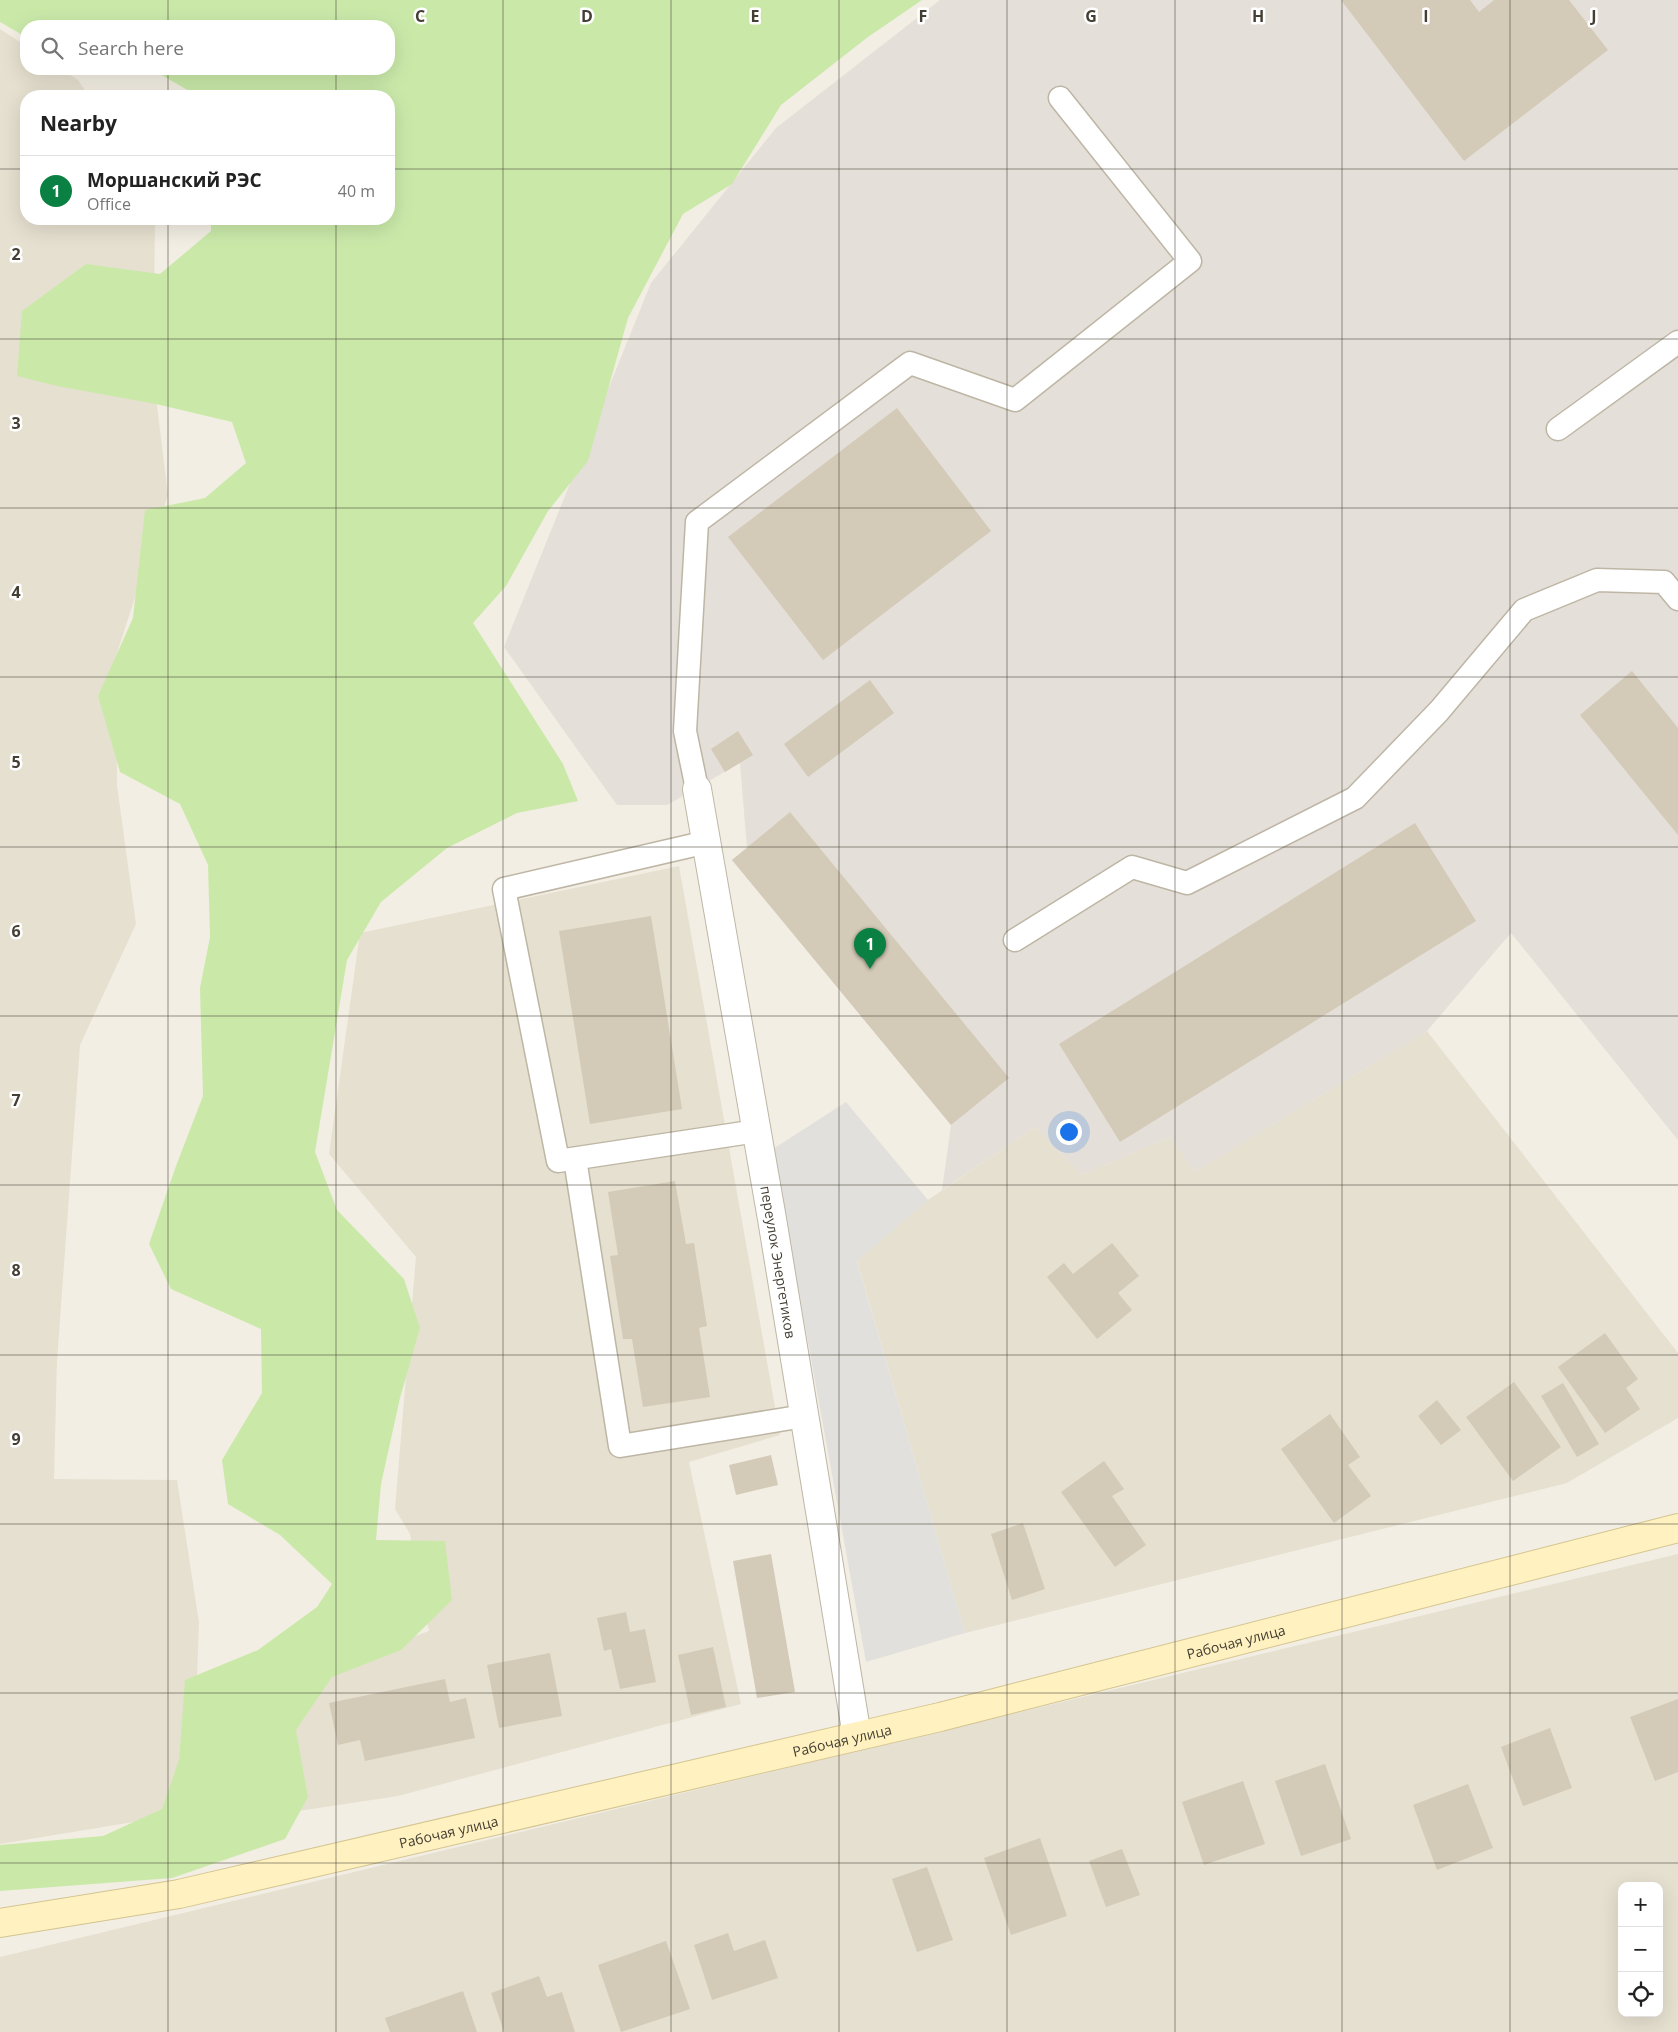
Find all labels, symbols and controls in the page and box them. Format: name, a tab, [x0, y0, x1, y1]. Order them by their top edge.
text: C	[415, 5, 425, 27]
text: D	[581, 5, 593, 27]
text: E	[751, 5, 760, 27]
text: F	[919, 5, 927, 27]
text: G	[1085, 5, 1097, 27]
text: H	[1252, 5, 1264, 27]
text: I	[1423, 5, 1429, 27]
text: J	[1589, 5, 1597, 27]
search box	[20, 20, 395, 75]
icon: search	[38, 34, 66, 62]
text: Search here	[78, 35, 184, 61]
text: Nearby	[40, 109, 117, 137]
text: Моршанский РЭС	[87, 167, 262, 193]
text: 1	[51, 180, 61, 202]
text: 40 m	[338, 180, 375, 202]
text: Office	[87, 193, 131, 215]
text: 2	[11, 243, 21, 265]
text: 3	[11, 412, 21, 434]
text: 4	[11, 581, 21, 603]
text: 5	[11, 751, 21, 773]
text: 6	[11, 920, 21, 942]
pin: 1	[854, 928, 886, 969]
text: 7	[11, 1089, 21, 1111]
your location	[1056, 1119, 1082, 1145]
street label: переулок Энергетиков	[757, 1184, 801, 1340]
text: 8	[11, 1259, 21, 1281]
text: 9	[11, 1428, 21, 1450]
street label: Рабочая улица	[1184, 1619, 1287, 1663]
street label: Рабочая улица	[791, 1719, 893, 1761]
street label: Рабочая улица	[397, 1811, 500, 1852]
map controls	[1618, 1882, 1663, 2017]
button: +	[1618, 1882, 1663, 1927]
button: −	[1618, 1927, 1663, 1972]
button: locate	[1618, 1972, 1663, 2017]

